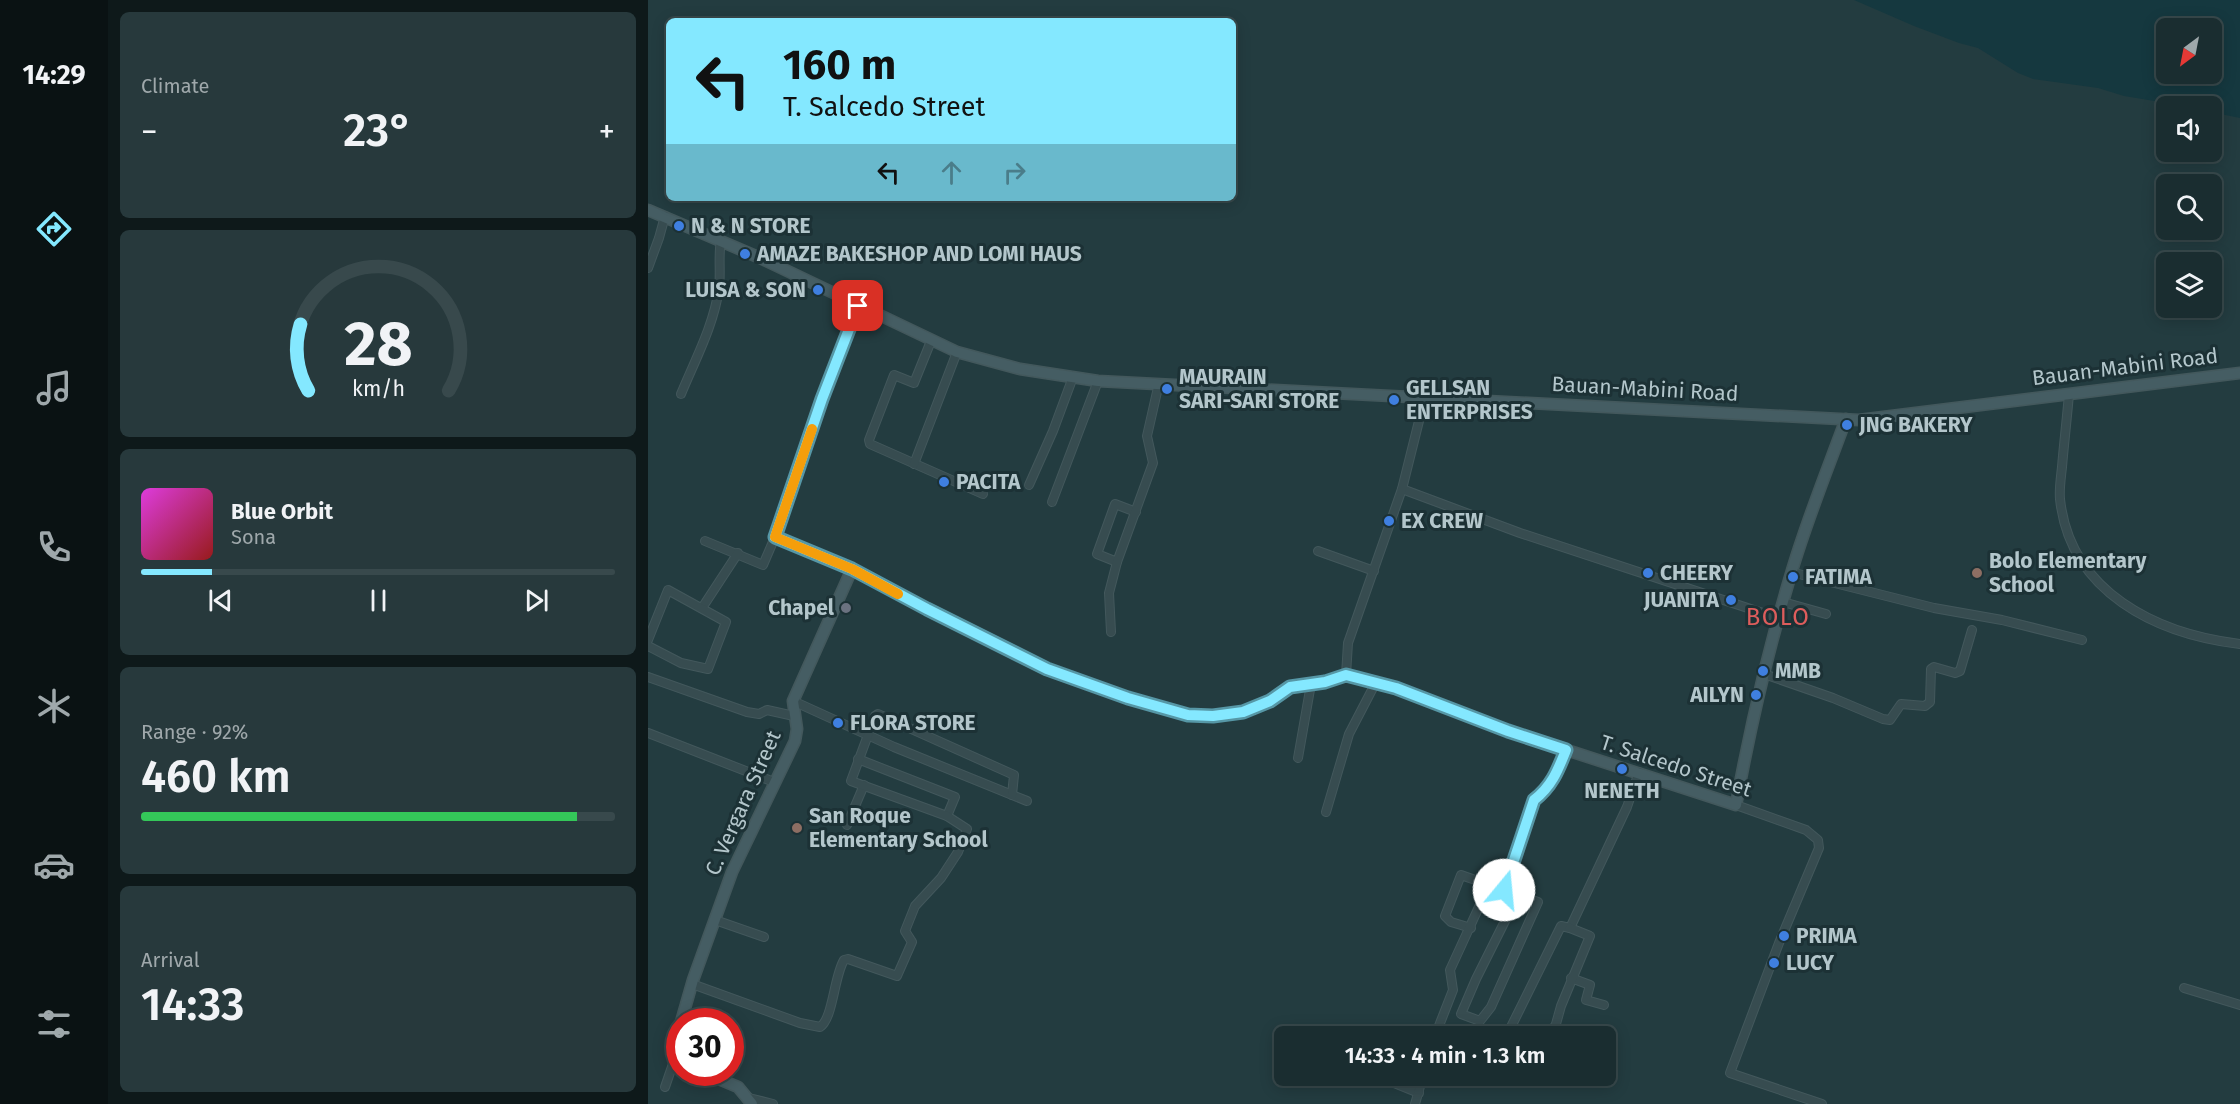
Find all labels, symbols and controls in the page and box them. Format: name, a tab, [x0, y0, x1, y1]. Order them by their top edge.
north arrow	[2156, 18, 2222, 84]
map controls	[2156, 18, 2222, 318]
text: 160 m	[783, 40, 896, 90]
icon: left	[684, 42, 762, 120]
text: 14:29	[22, 59, 86, 91]
text: Climate	[141, 74, 209, 98]
text: T. Salcedo Street	[783, 91, 985, 123]
button: sound	[2156, 96, 2222, 162]
text: 23°	[343, 104, 413, 158]
text: −	[141, 112, 158, 152]
text: +	[599, 112, 615, 152]
icon: left	[872, 156, 905, 189]
icon: ahead	[935, 156, 968, 189]
icon: right	[998, 156, 1031, 189]
button: search	[2156, 174, 2222, 240]
icon: directions	[33, 208, 75, 250]
place label: N & N STORE	[691, 213, 810, 239]
marker: N & N STORE	[672, 219, 686, 233]
place label: AMAZE BAKESHOP AND LOMI HAUS	[756, 241, 1082, 267]
marker: AMAZE BAKESHOP AND LOMI HAUS	[738, 247, 752, 261]
button: layers	[2156, 252, 2222, 318]
place label: LUISA & SON	[685, 277, 806, 303]
pin	[832, 280, 883, 331]
marker: LUISA & SON	[811, 283, 825, 297]
icon: arrive	[841, 289, 874, 322]
text: 28	[344, 307, 412, 382]
street label: Bauan-Mabini Road	[2031, 343, 2219, 391]
place label: MAURAIN SARI-SARI STORE	[1179, 364, 1339, 414]
icon: music	[33, 367, 75, 409]
street label: Bauan-Mabini Road	[1551, 371, 1739, 407]
place label: GELLSAN ENTERPRISES	[1406, 375, 1533, 425]
text: km/h	[351, 376, 405, 402]
marker: MAURAIN SARI-SARI STORE	[1160, 382, 1174, 396]
marker: GELLSAN ENTERPRISES	[1387, 393, 1401, 407]
place label: JNG BAKERY	[1858, 412, 1973, 438]
marker: JNG BAKERY	[1840, 418, 1854, 432]
place label: PACITA	[956, 469, 1021, 495]
marker: PACITA	[937, 475, 951, 489]
text: Blue Orbit	[231, 498, 333, 525]
place label: EX CREW	[1401, 508, 1483, 534]
marker: EX CREW	[1382, 514, 1396, 528]
text: Sona	[231, 525, 276, 549]
icon: phone	[33, 526, 75, 568]
place label: Bolo Elementary School	[1989, 548, 2146, 598]
place label: CHEERY	[1660, 560, 1733, 586]
place label: FATIMA	[1805, 564, 1873, 590]
marker: CHEERY	[1641, 566, 1655, 580]
marker: Bolo Elementary School	[1970, 566, 1984, 580]
marker: FATIMA	[1786, 570, 1800, 584]
icon: previous	[204, 584, 237, 617]
icon: pause	[362, 584, 395, 617]
icon: next	[520, 584, 553, 617]
place label: JUANITA	[1643, 587, 1720, 613]
marker: JUANITA	[1724, 593, 1738, 607]
place label: Chapel	[768, 595, 835, 621]
marker: Chapel	[839, 601, 853, 615]
district label: BOLO	[1746, 603, 1810, 631]
place label: MMB	[1775, 658, 1821, 684]
marker: MMB	[1756, 664, 1770, 678]
place label: AILYN	[1689, 682, 1744, 708]
icon: climate	[33, 685, 75, 727]
marker: AILYN	[1749, 688, 1763, 702]
place label: FLORA STORE	[850, 710, 976, 736]
marker: FLORA STORE	[831, 716, 845, 730]
text: Range · 92%	[141, 720, 248, 744]
street label: C. Vergara Street	[699, 726, 787, 880]
street label: T. Salcedo Street	[1597, 729, 1755, 803]
text: 460 km	[141, 750, 291, 804]
marker: NENETH	[1615, 762, 1629, 776]
place label: NENETH	[1584, 778, 1660, 804]
place label: San Roque Elementary School	[809, 803, 988, 853]
marker: San Roque Elementary School	[790, 821, 804, 835]
icon: car	[33, 844, 75, 886]
position arrow	[1472, 858, 1536, 922]
place label: PRIMA	[1796, 923, 1857, 949]
marker: PRIMA	[1777, 929, 1791, 943]
text: Arrival	[141, 948, 200, 972]
place label: LUCY	[1786, 950, 1835, 976]
marker: LUCY	[1767, 956, 1781, 970]
text: 14:33	[141, 978, 244, 1032]
icon: filters	[33, 1003, 75, 1045]
speed limit sign: 30	[666, 1008, 744, 1086]
text: 14:33 · 4 min · 1.3 km	[1345, 1042, 1545, 1069]

